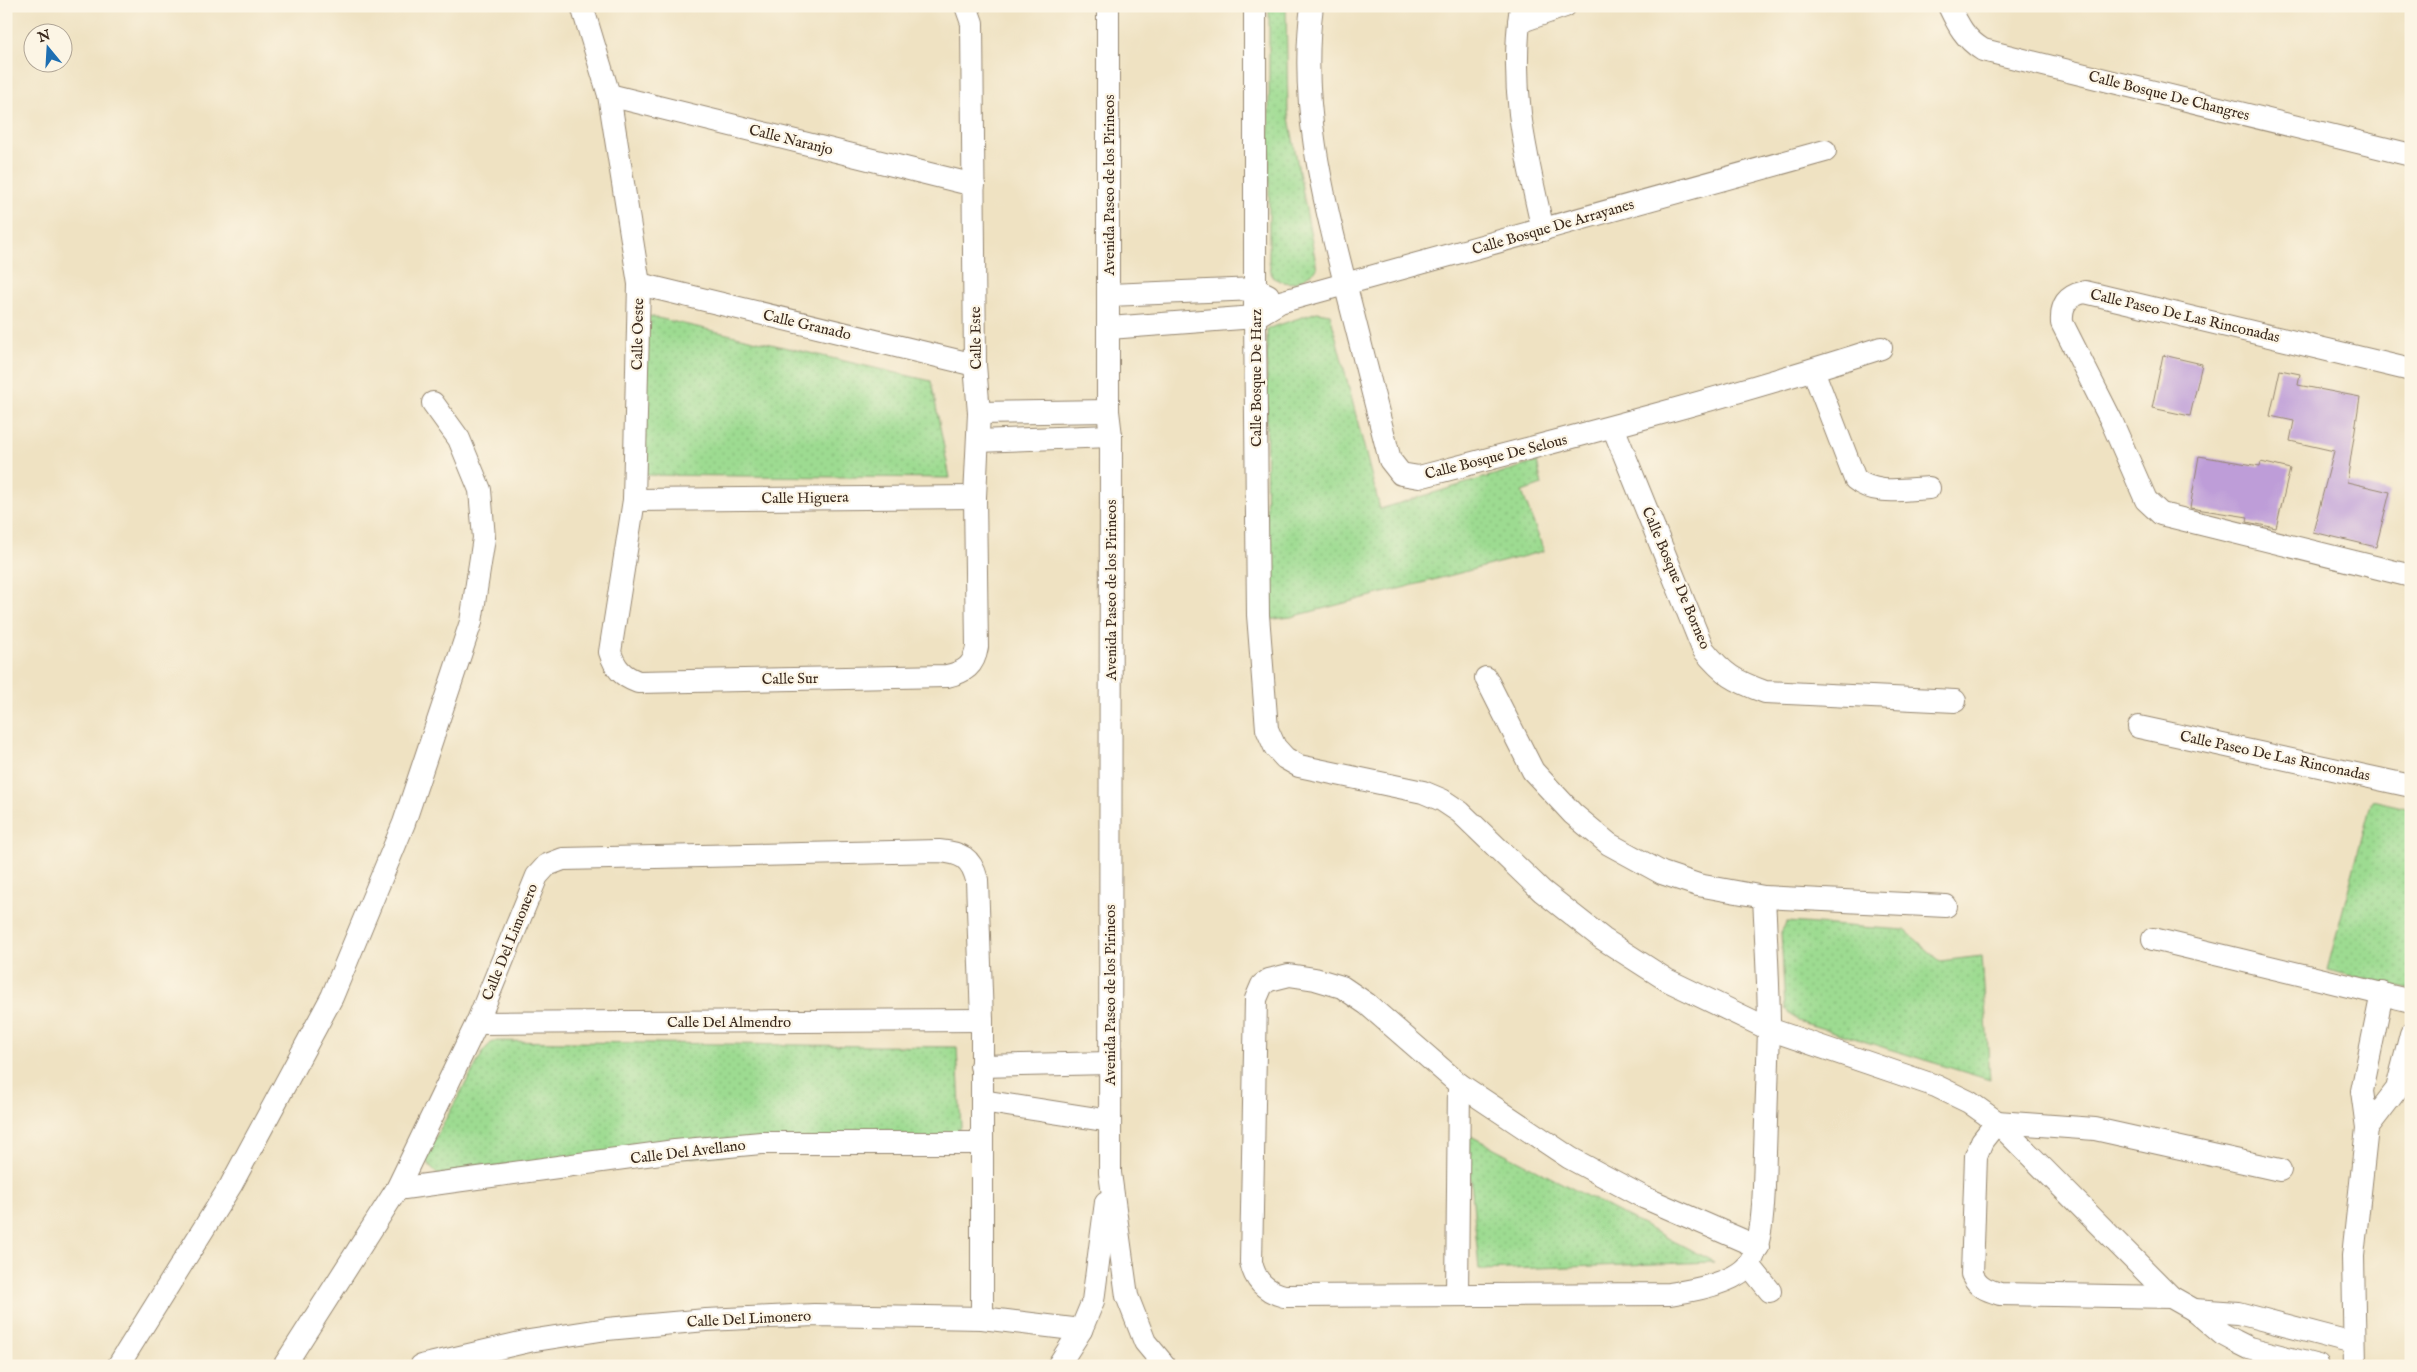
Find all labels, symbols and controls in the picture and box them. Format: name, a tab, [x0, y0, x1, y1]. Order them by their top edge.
north arrow	[22, 22, 72, 72]
text: N	[35, 26, 53, 47]
street label: Calle Bosque De Changres	[2086, 67, 2252, 125]
street label: Avenida Paseo de los Pirineos	[1100, 95, 1119, 276]
street label: Calle Naranjo	[747, 120, 835, 160]
street label: Calle Bosque De Arrayanes	[1470, 195, 1636, 259]
street label: Calle Paseo De Las Rinconadas	[2088, 285, 2282, 347]
street label: Calle Oeste	[628, 298, 648, 370]
street label: Calle Granado	[761, 306, 853, 344]
street label: Calle Este	[966, 306, 986, 370]
street label: Calle Bosque De Harz	[1247, 309, 1266, 447]
street label: Calle Bosque De Selous	[1423, 430, 1569, 484]
street label: Calle Higuera	[761, 488, 849, 508]
street label: Avenida Paseo de los Pirineos	[1102, 500, 1121, 681]
street label: Calle Bosque De Borneo	[1637, 504, 1715, 652]
street label: Calle Sur	[762, 669, 819, 689]
street label: Calle Paseo De Las Rinconadas	[2178, 727, 2372, 785]
street label: Calle Del Limonero	[478, 881, 542, 1003]
street label: Avenida Paseo de los Pirineos	[1101, 905, 1120, 1086]
street label: Calle Del Almendro	[667, 1013, 791, 1032]
street label: Calle Del Avellano	[629, 1136, 747, 1168]
street label: Calle Del Limonero	[686, 1306, 812, 1332]

